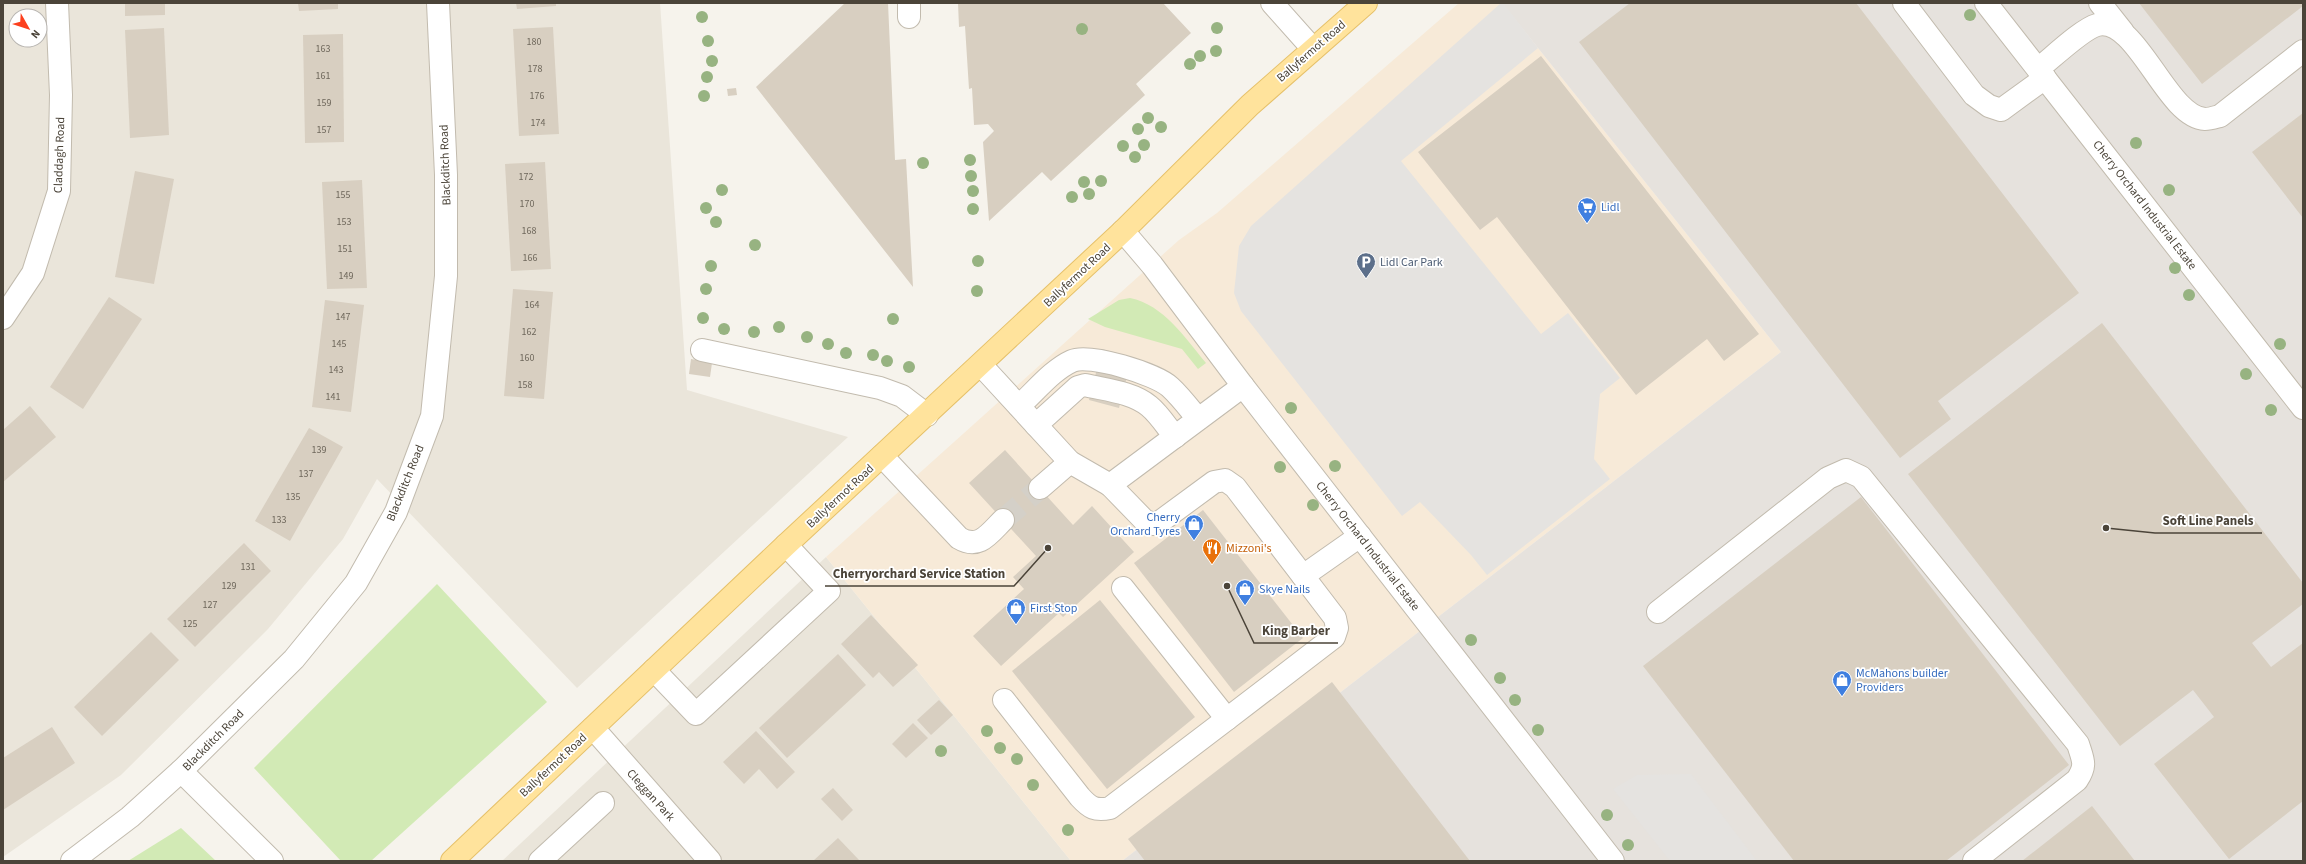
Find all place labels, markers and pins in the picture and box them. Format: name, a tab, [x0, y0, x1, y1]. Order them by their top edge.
supermarket icon: Lidl	[1576, 196, 1598, 224]
place label: Lidl	[1601, 199, 1620, 216]
parking icon: Lidl Car Park	[1355, 251, 1377, 279]
place label: Lidl Car Park	[1380, 254, 1443, 271]
callout: Soft Line Panels	[2155, 508, 2262, 533]
place label: Cherry Orchard Tyres	[1110, 509, 1180, 540]
shop icon: Cherry Orchard Tyres	[1183, 513, 1205, 541]
restaurant icon: Mizzoni's	[1201, 537, 1223, 565]
place label: Mizzoni's	[1226, 540, 1272, 557]
callout: Cherryorchard Service Station	[825, 561, 1014, 586]
shop icon: Skye Nails	[1234, 578, 1256, 606]
place label: Skye Nails	[1259, 581, 1310, 598]
shop icon: First Stop	[1005, 597, 1027, 625]
place label: First Stop	[1030, 600, 1078, 617]
callout: King Barber	[1254, 618, 1338, 643]
place label: McMahons builder Providers	[1856, 665, 1949, 696]
shop icon: McMahons builder Providers	[1831, 669, 1853, 697]

